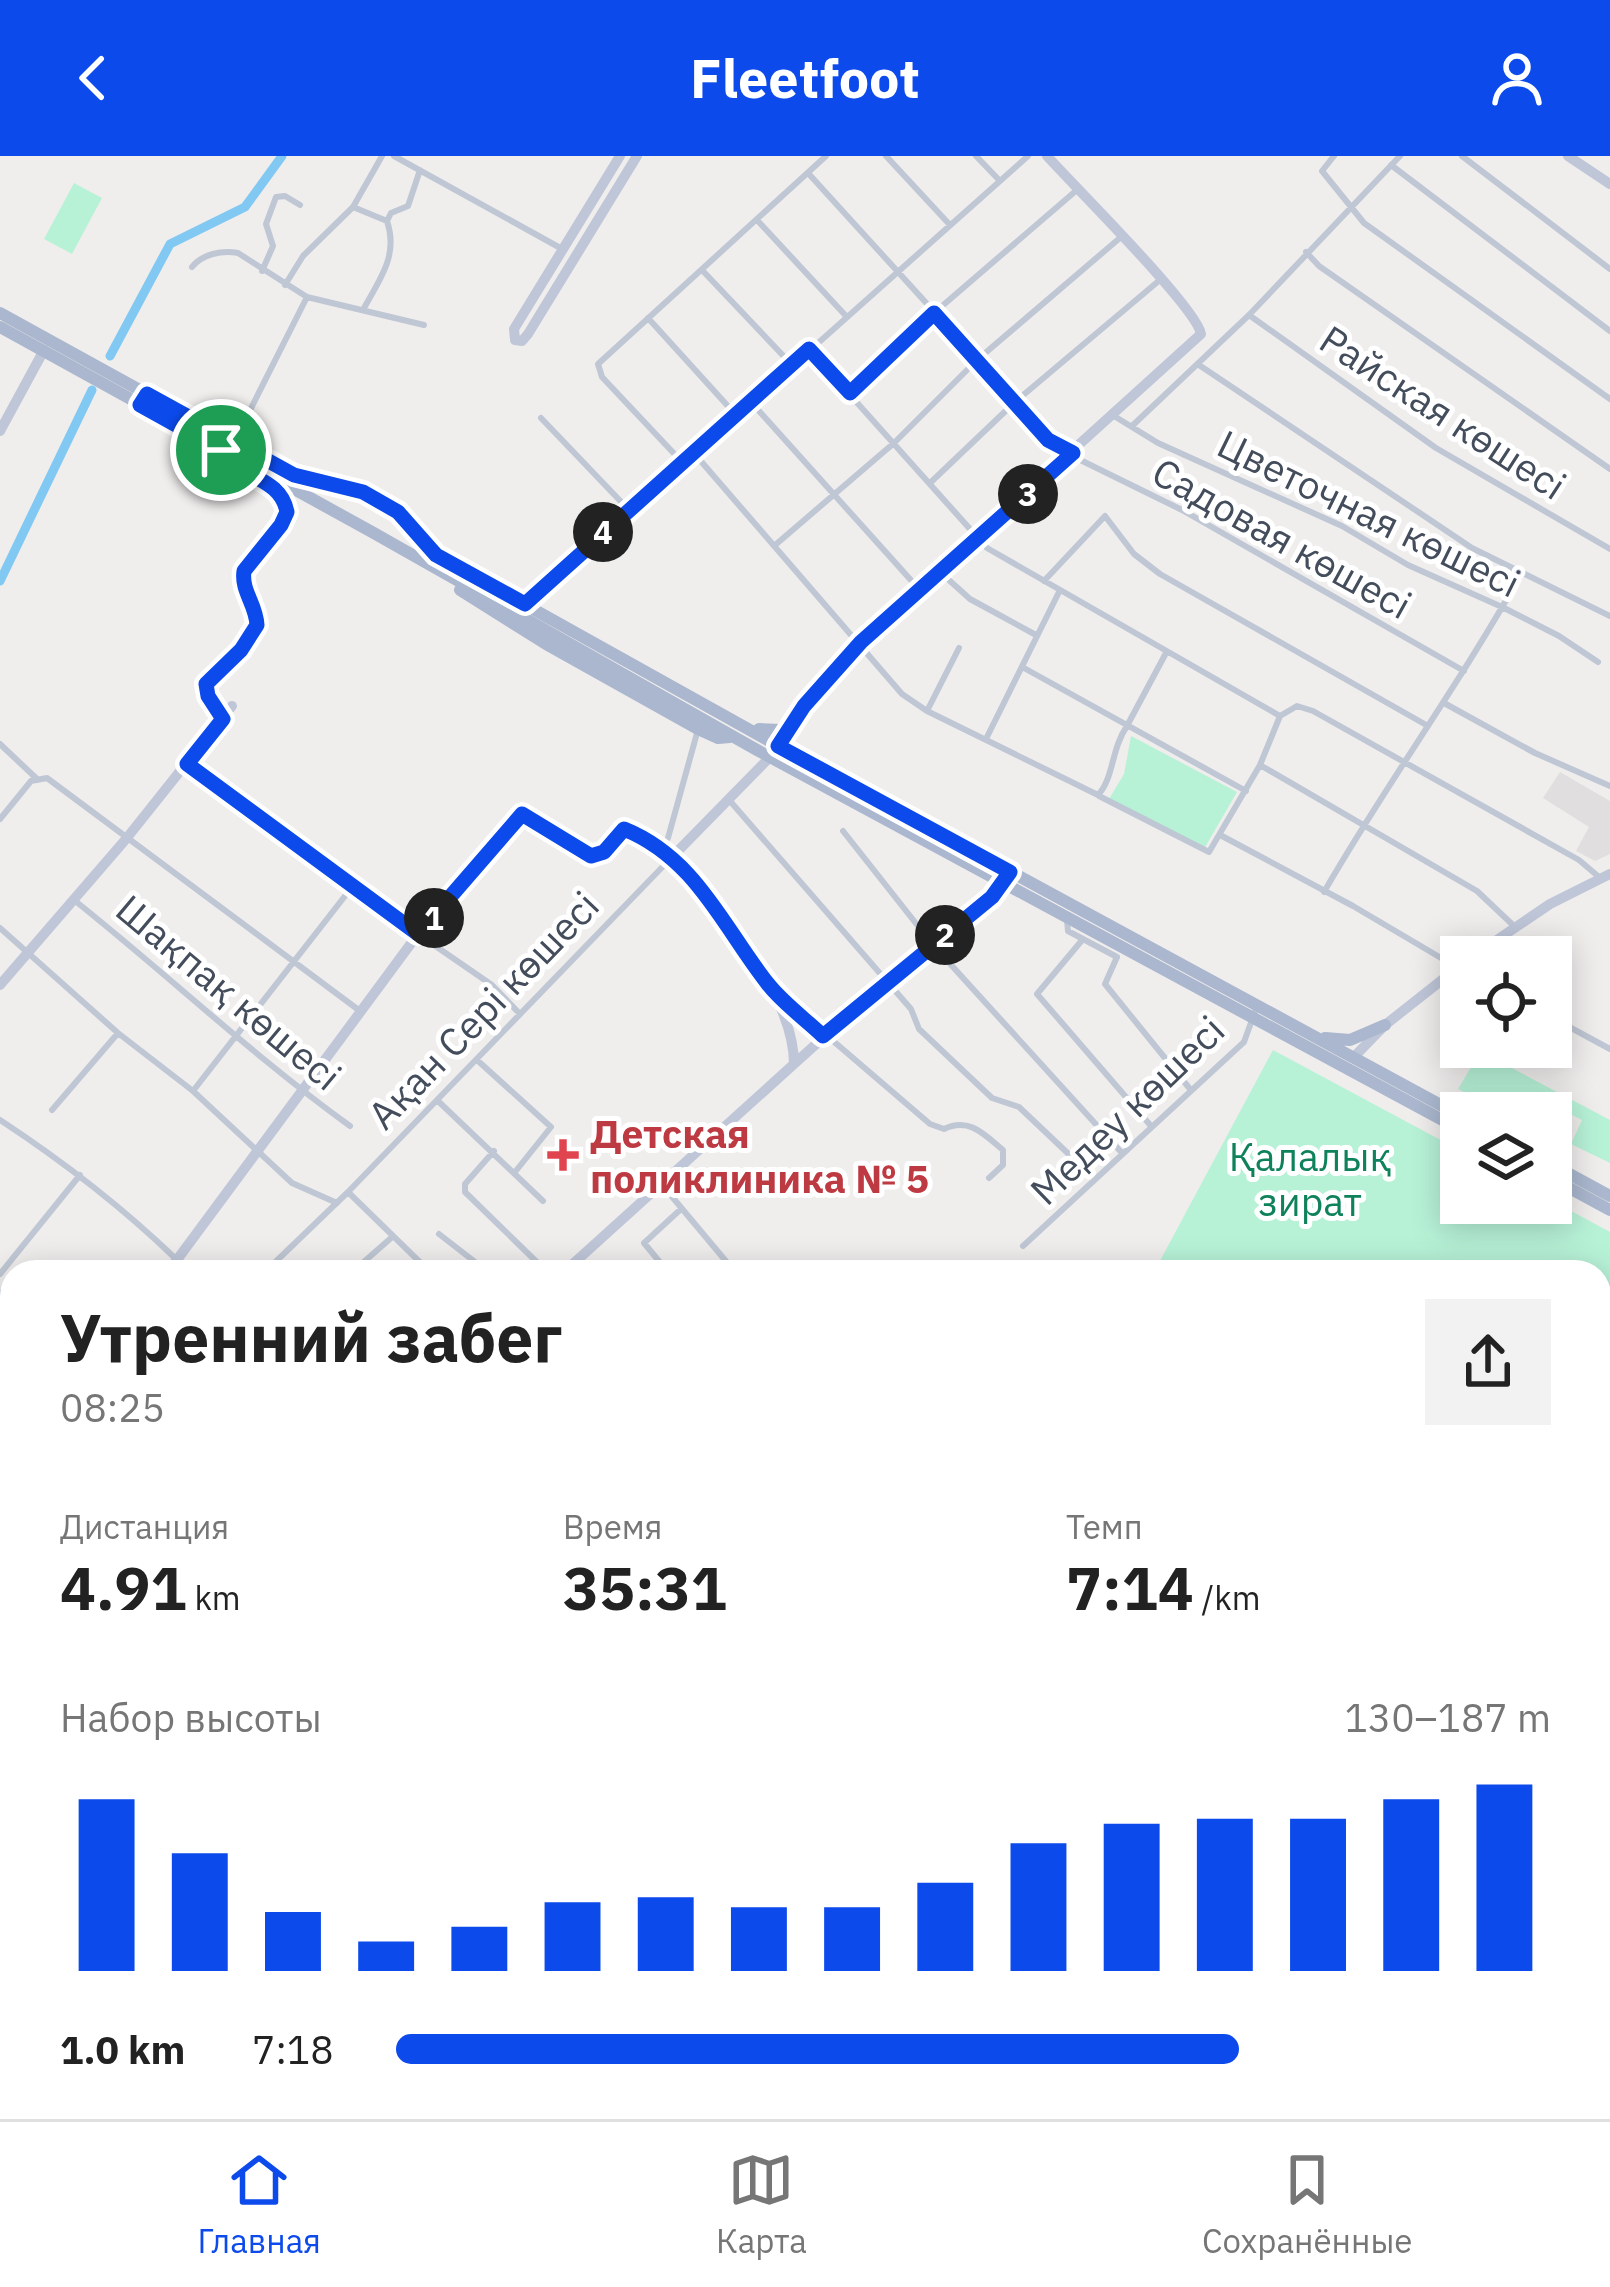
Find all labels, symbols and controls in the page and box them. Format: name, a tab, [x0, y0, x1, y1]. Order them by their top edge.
text: Fleetfoot	[690, 43, 920, 113]
icon: back	[60, 45, 126, 111]
icon: person	[1484, 45, 1550, 111]
street label: Райская көшесі	[1310, 314, 1576, 510]
pin	[170, 399, 272, 501]
icon: arrive	[188, 417, 254, 483]
street label: Цветочная көшесі	[1209, 418, 1529, 608]
street label: Садовая көшесі	[1144, 446, 1420, 630]
pin: 3	[998, 464, 1058, 524]
text: 3	[1018, 472, 1038, 515]
pin: 4	[573, 502, 633, 562]
text: 4	[593, 510, 613, 553]
street label: Ақан Сері көшесі	[356, 880, 610, 1140]
street label: Шақпақ көшесі	[106, 883, 352, 1101]
pin: 1	[404, 888, 464, 948]
text: 1	[424, 896, 444, 939]
pin: 2	[915, 905, 975, 965]
text: 2	[935, 913, 955, 956]
map controls	[1440, 936, 1572, 1224]
button: locate	[1440, 936, 1572, 1068]
street label: Медеу көшесі	[1019, 1005, 1235, 1215]
button: layers	[1440, 1092, 1572, 1224]
place label: Детская поликлиника № 5	[590, 1108, 929, 1204]
park label: Қалалық зират	[1229, 1131, 1391, 1227]
marker: Детская поликлиника № 5	[547, 1139, 579, 1171]
text: Утренний забег	[60, 1294, 563, 1380]
button: share	[1425, 1299, 1551, 1425]
text: 08:25	[60, 1382, 165, 1433]
text: Дистанция	[60, 1505, 229, 1548]
text: Время	[563, 1505, 662, 1548]
text: Темп	[1066, 1505, 1143, 1548]
text: 4.91	[60, 1548, 187, 1627]
text: 35:31	[563, 1548, 727, 1627]
text: 7:14	[1066, 1548, 1194, 1627]
text: km	[187, 1576, 241, 1619]
text: /km	[1194, 1576, 1260, 1619]
text: Набор высоты	[60, 1692, 322, 1743]
text: 130–187 m	[1344, 1692, 1551, 1743]
text: 1.0 km	[60, 2024, 185, 2075]
text: 7:18	[252, 2024, 334, 2075]
tab: Главная	[198, 2147, 321, 2262]
tab: Карта	[716, 2147, 807, 2262]
tab: Сохранённые	[1202, 2147, 1412, 2262]

